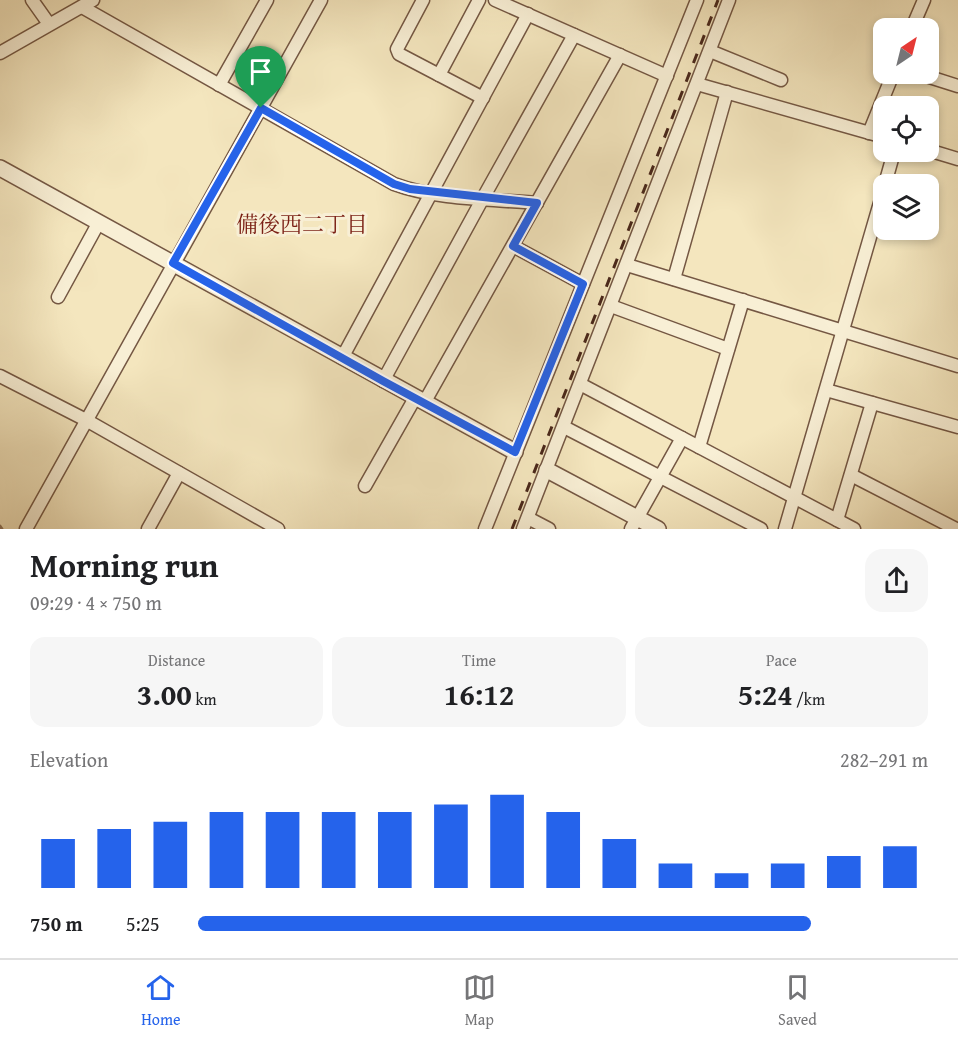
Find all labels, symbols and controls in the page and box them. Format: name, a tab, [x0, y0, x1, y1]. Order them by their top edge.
north arrow	[873, 18, 939, 84]
map controls	[873, 18, 939, 240]
pin	[235, 46, 286, 108]
icon: arrive	[244, 55, 277, 88]
button: locate	[873, 96, 939, 162]
button: layers	[873, 174, 939, 240]
district label: 備後西二丁目	[236, 208, 368, 240]
text: Morning run	[30, 541, 219, 589]
button: share	[865, 549, 928, 612]
text: 09:29 · 4 × 750 m	[30, 588, 162, 617]
text: Distance	[148, 648, 205, 672]
text: Time	[462, 648, 496, 672]
text: Pace	[766, 648, 797, 672]
text: 3.00	[137, 672, 192, 716]
text: 16:12	[444, 672, 514, 716]
text: 5:24	[738, 672, 793, 716]
text: km	[192, 687, 217, 711]
text: /km	[793, 687, 825, 711]
text: Elevation	[30, 745, 108, 774]
text: 282–291 m	[840, 745, 928, 774]
text: 750 m	[30, 909, 83, 938]
text: 5:25	[126, 909, 160, 938]
tab: Home	[141, 971, 181, 1031]
tab: Map	[463, 971, 496, 1031]
tab: Saved	[778, 971, 817, 1031]

